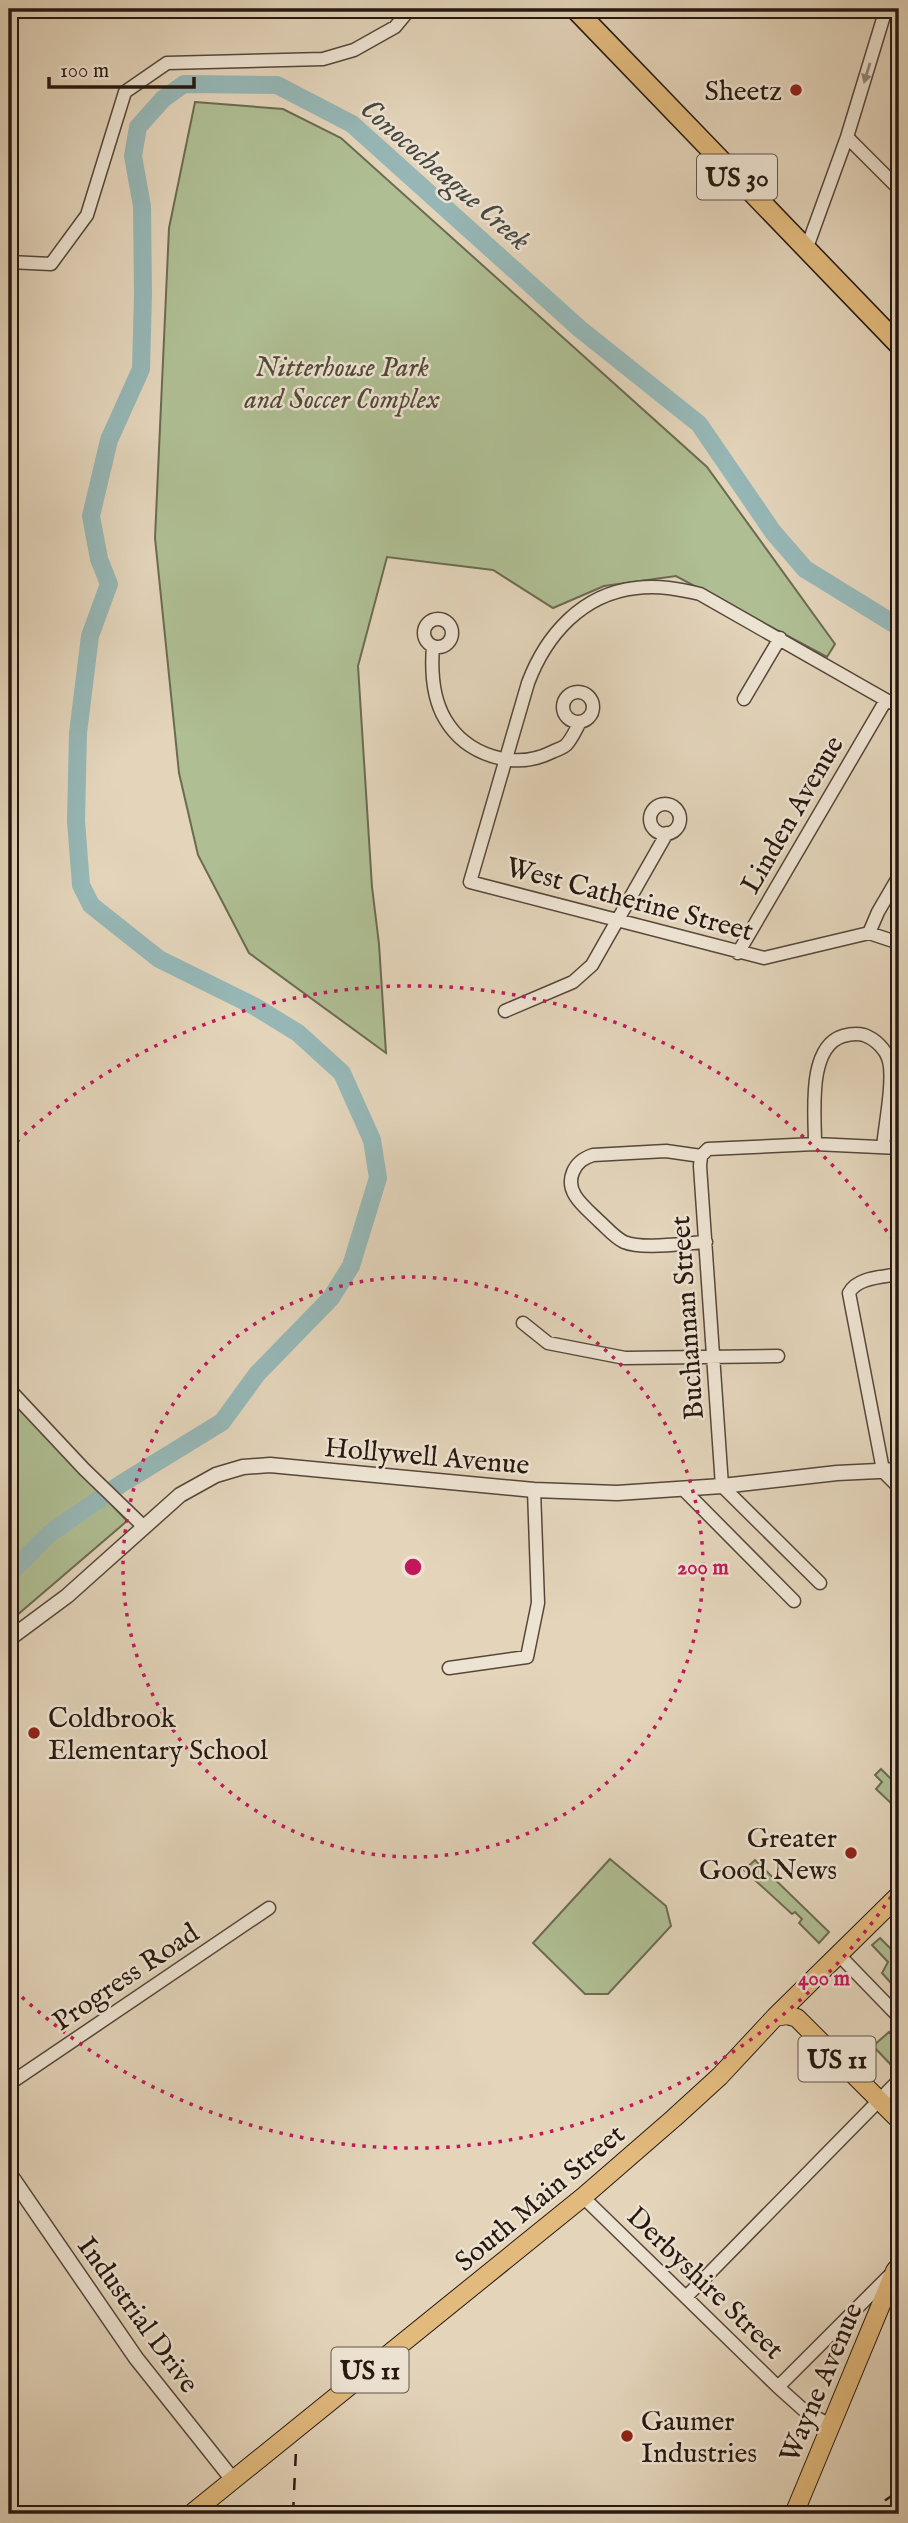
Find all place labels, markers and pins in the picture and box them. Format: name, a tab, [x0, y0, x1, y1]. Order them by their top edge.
place label: Sheetz	[705, 75, 782, 110]
marker: Sheetz	[788, 82, 804, 98]
centre of rings	[401, 1555, 425, 1579]
place label: Coldbrook Elementary School	[48, 1702, 268, 1769]
marker: Coldbrook Elementary School	[26, 1725, 42, 1741]
place label: Greater Good News	[699, 1822, 837, 1889]
marker: Greater Good News	[843, 1845, 859, 1861]
place label: Gaumer Industries	[641, 2405, 757, 2472]
marker: Gaumer Industries	[619, 2428, 635, 2444]

